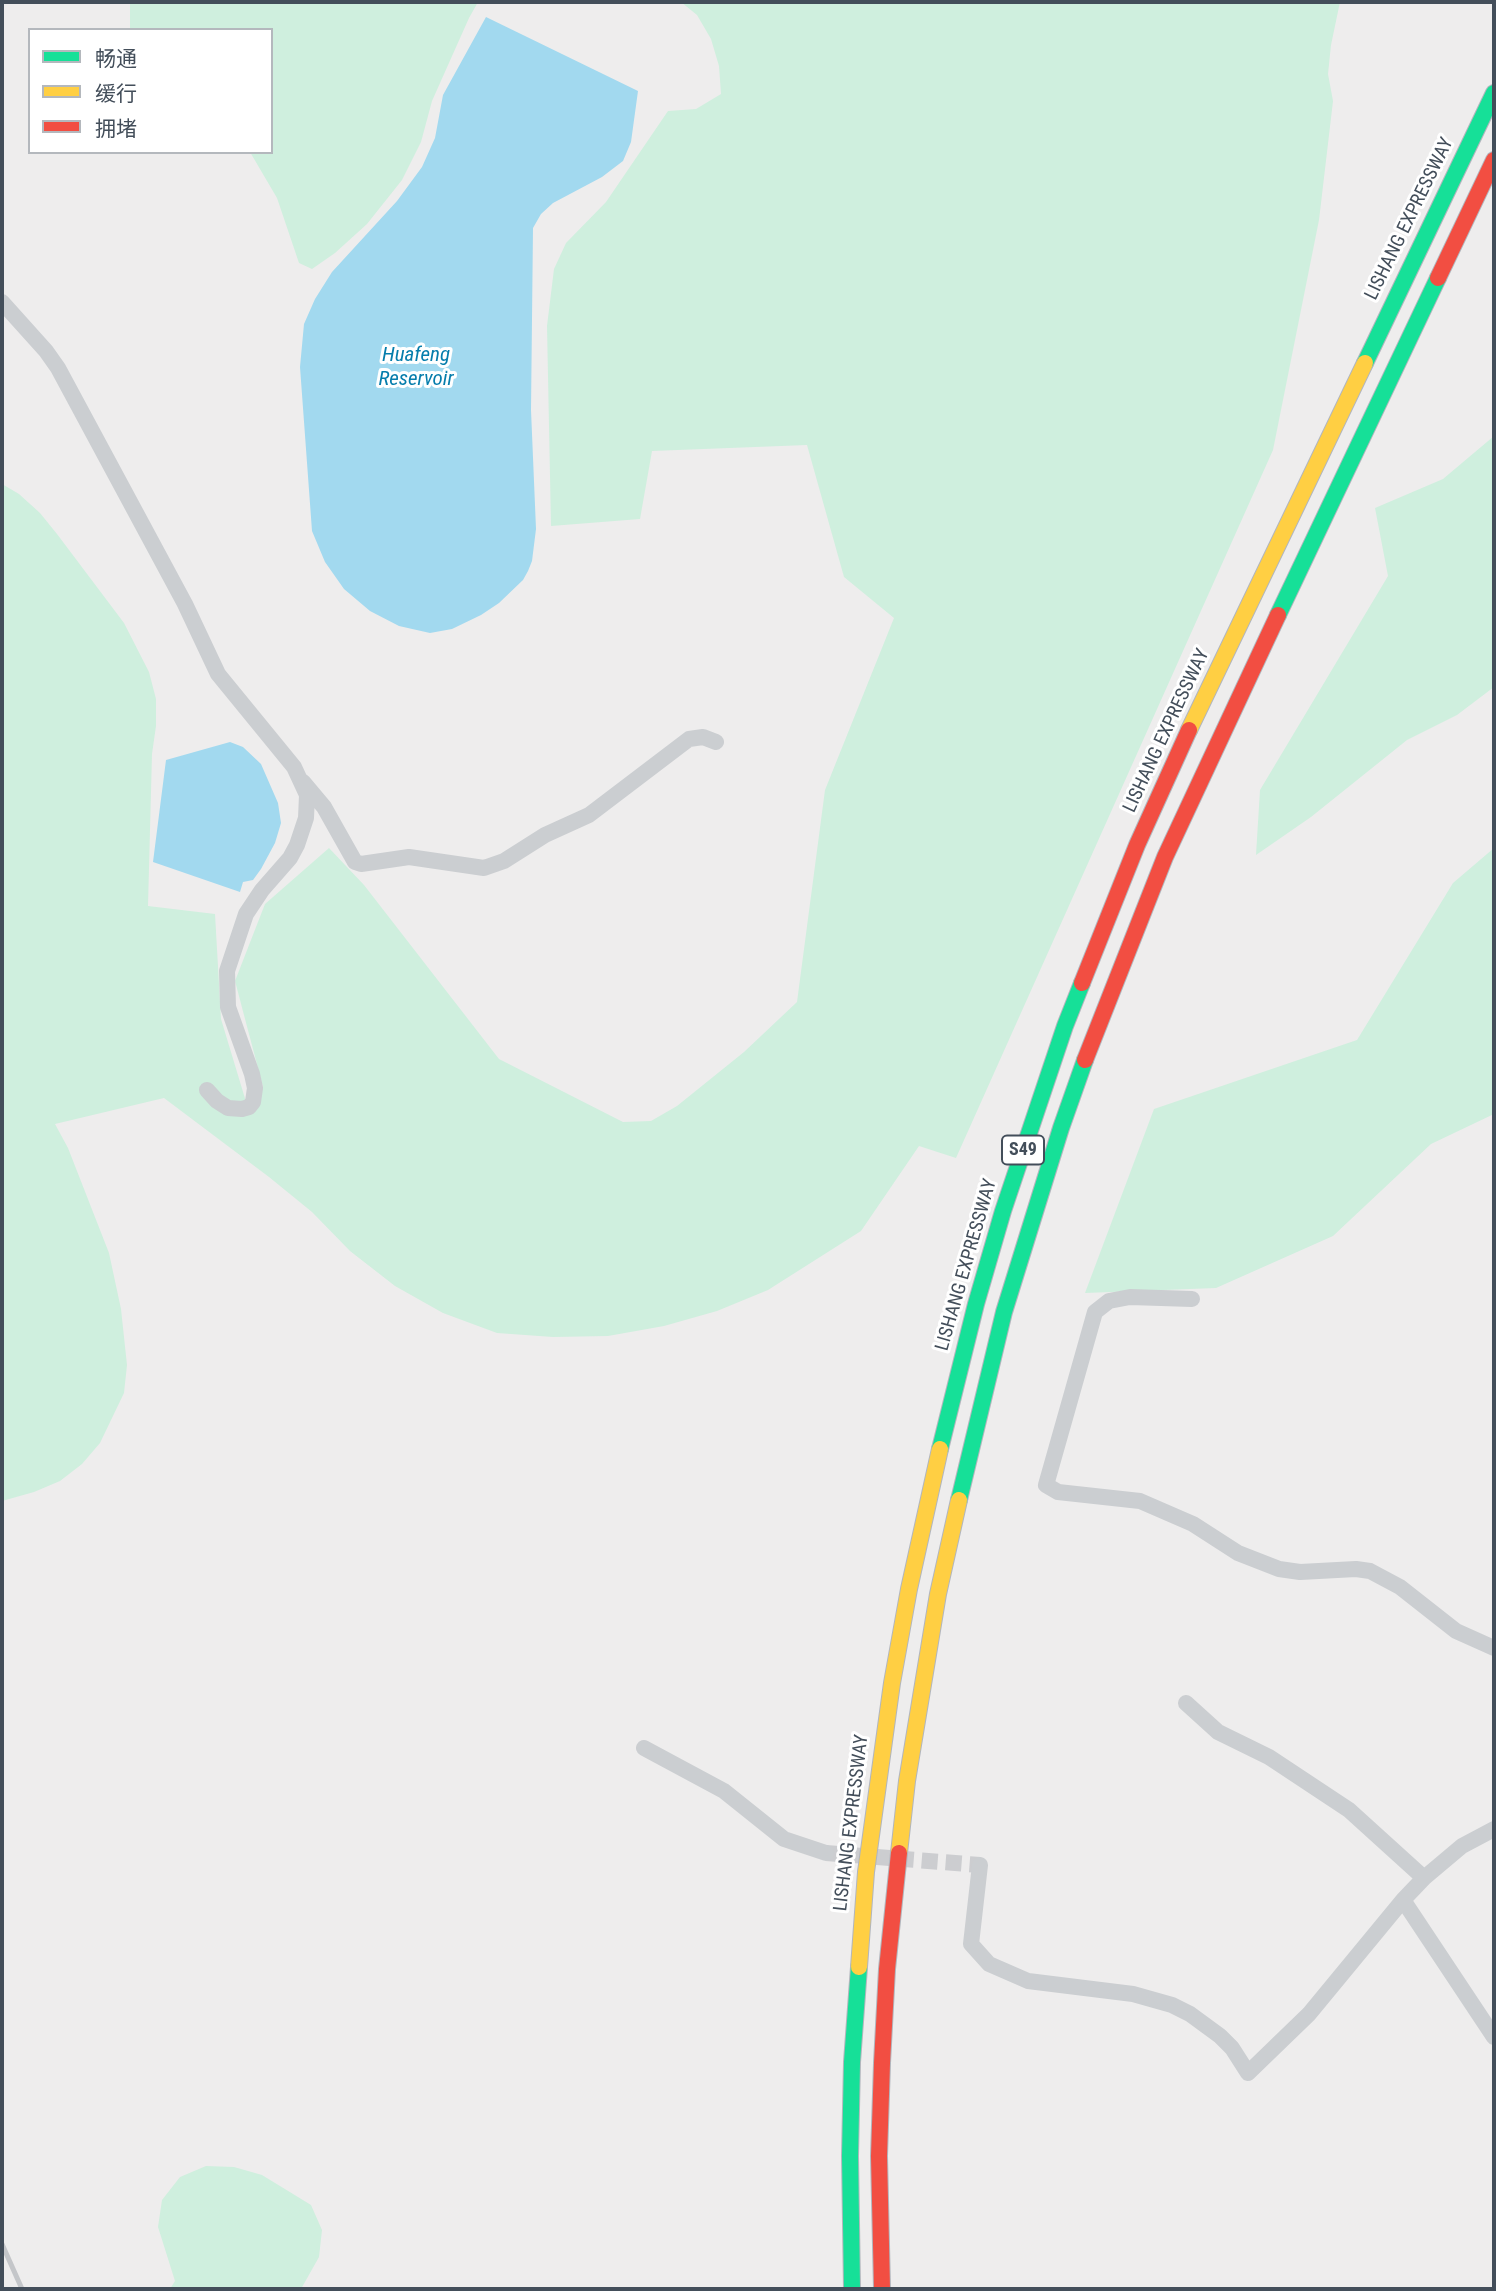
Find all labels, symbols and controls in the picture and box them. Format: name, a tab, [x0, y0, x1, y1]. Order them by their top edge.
legend	[28, 28, 273, 154]
text: 畅通	[95, 47, 137, 71]
text: 缓行	[95, 82, 137, 106]
text: 拥堵	[95, 117, 137, 141]
street label: LISHANG EXPRESSWAY	[1361, 134, 1459, 304]
water label: Huafeng Reservoir	[378, 343, 454, 393]
street label: LISHANG EXPRESSWAY	[1119, 646, 1215, 816]
road number: S49	[1002, 1135, 1044, 1164]
street label: LISHANG EXPRESSWAY	[932, 1176, 1002, 1354]
street label: LISHANG EXPRESSWAY	[830, 1733, 874, 1913]

